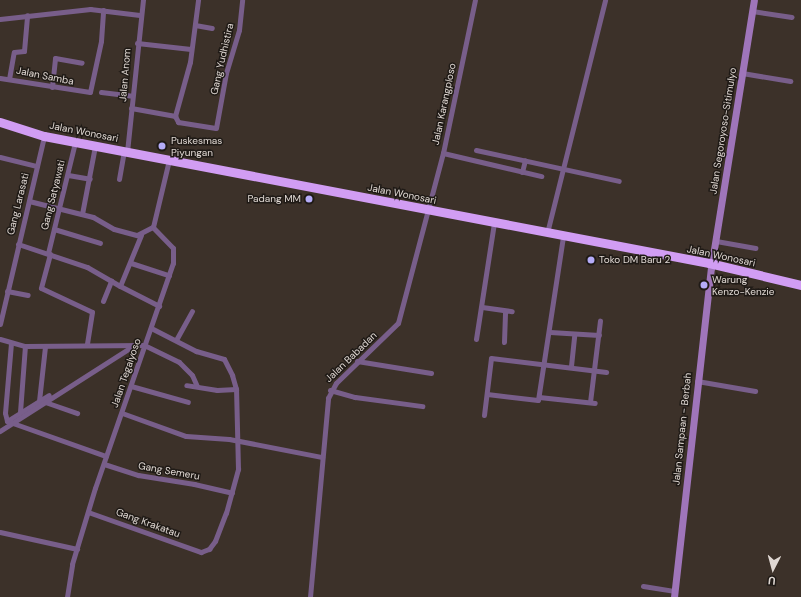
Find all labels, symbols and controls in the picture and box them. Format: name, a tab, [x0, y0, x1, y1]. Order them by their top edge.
street label: Gang Yudhistira	[208, 22, 236, 96]
street label: Jalan Anom	[117, 48, 133, 102]
street label: Jalan Karangploso	[429, 62, 459, 146]
street label: Jalan Samba	[15, 65, 75, 87]
street label: Jalan Segoroyoso-Sitimulyo	[707, 67, 739, 195]
street label: Jalan Wonosari	[49, 119, 119, 145]
place label: Puskesmas Piyungan	[171, 134, 222, 158]
marker: Puskesmas Piyungan	[156, 140, 168, 152]
street label: Gang Satyawati	[39, 159, 67, 231]
street label: Gang Larasati	[4, 172, 32, 236]
street label: Jalan Wonosari	[367, 181, 437, 207]
place label: Padang MM	[247, 193, 301, 205]
marker: Padang MM	[304, 194, 314, 204]
street label: Jalan Wonosari	[686, 243, 756, 269]
place label: Toko DM Baru 2	[599, 254, 670, 266]
marker: Toko DM Baru 2	[586, 255, 596, 265]
place label: Warung Kenzo-Kenzie	[712, 273, 774, 296]
marker: Warung Kenzo-Kenzie	[699, 280, 709, 290]
street label: Jalan Babadan	[323, 329, 379, 385]
street label: Jalan Tegalyoso	[109, 337, 143, 409]
street label: Jalan Sampaan - Berbah	[670, 372, 694, 486]
street label: Gang Semeru	[137, 460, 201, 482]
street label: Gang Krakatau	[114, 506, 182, 540]
north arrow	[753, 549, 793, 589]
text: U	[767, 574, 776, 588]

